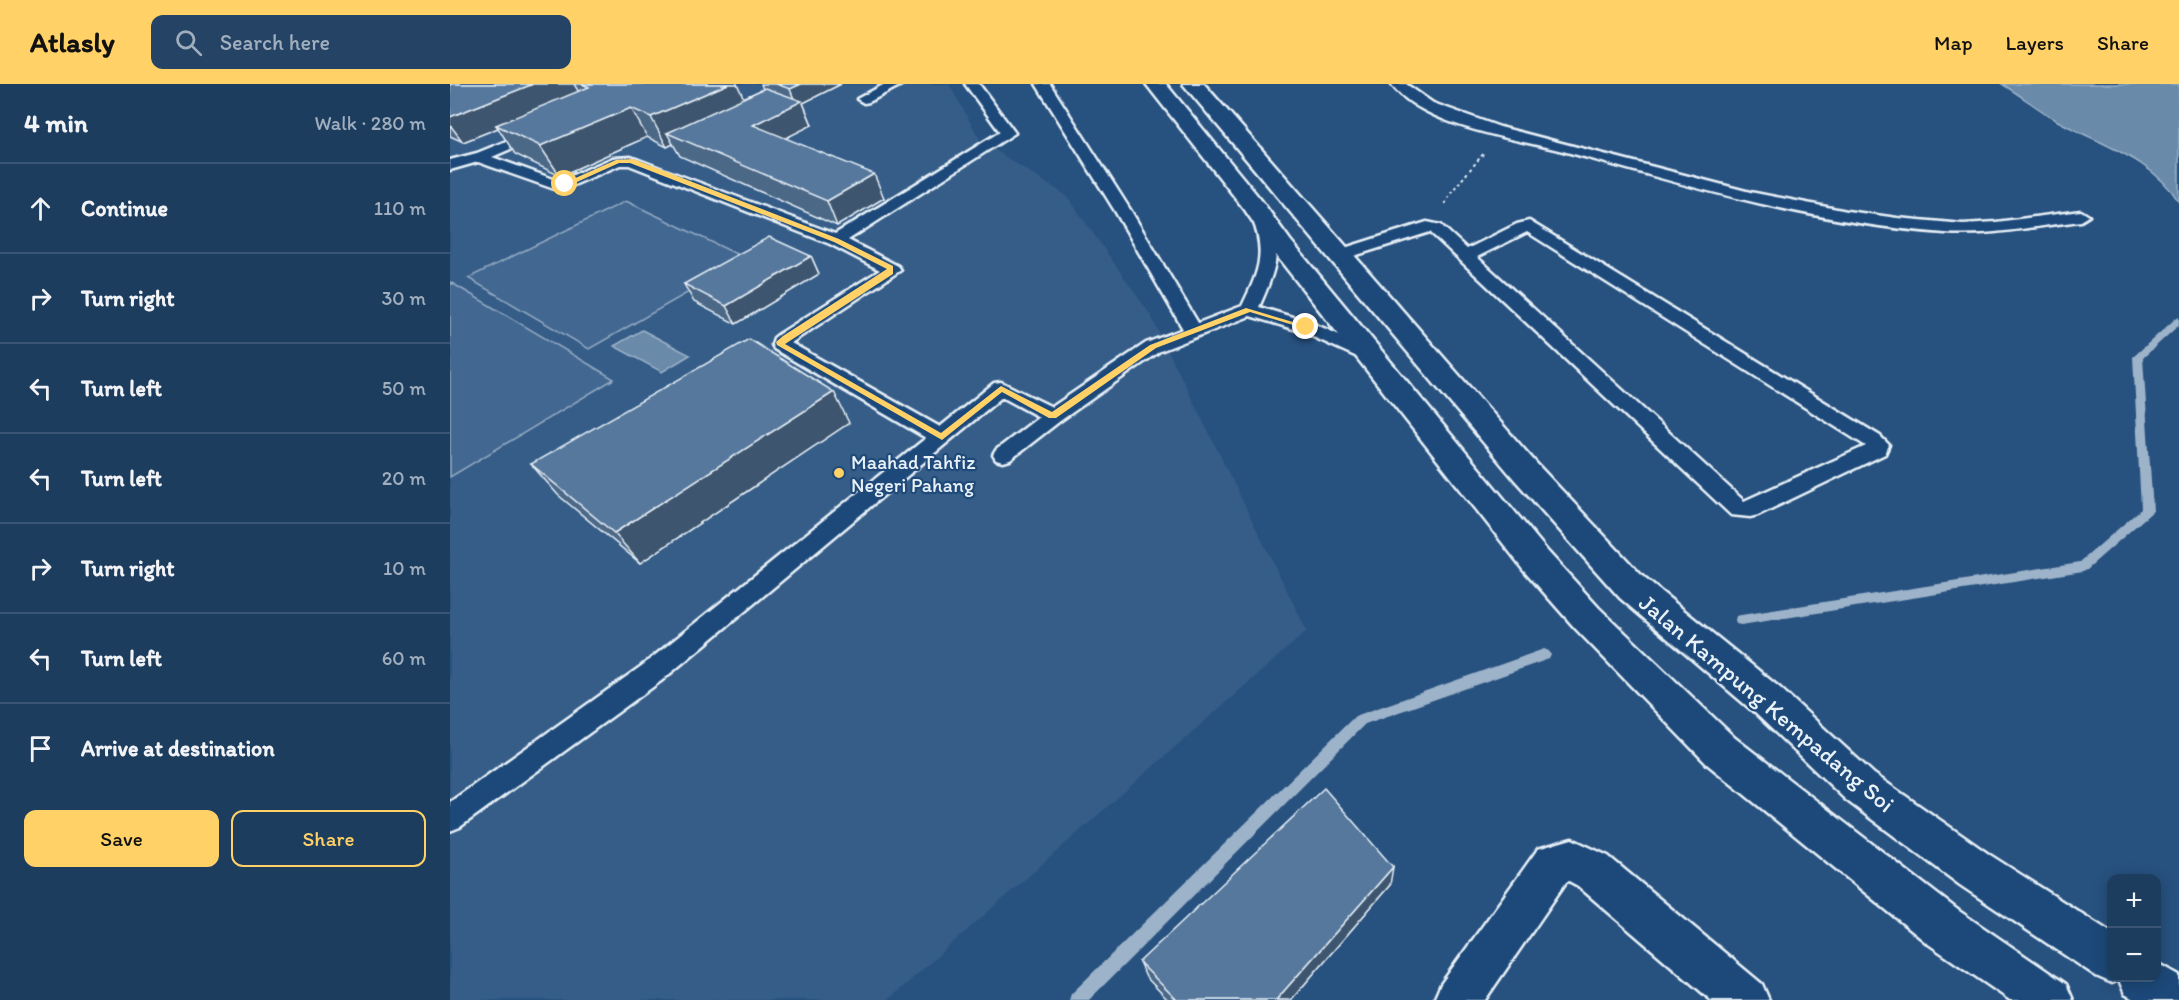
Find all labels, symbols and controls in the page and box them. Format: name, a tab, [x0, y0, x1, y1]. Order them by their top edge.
search box	[151, 15, 571, 69]
text: Atlasly	[30, 25, 115, 59]
icon: search	[172, 26, 205, 59]
text: Search here	[220, 29, 330, 56]
text: Map	[1934, 30, 1973, 55]
text: Layers	[2006, 30, 2064, 55]
text: Share	[2097, 30, 2149, 55]
text: 4 min	[24, 107, 88, 139]
text: Walk · 280 m	[314, 111, 426, 135]
route start	[551, 170, 577, 196]
icon: ahead	[24, 192, 57, 225]
text: Continue	[81, 195, 168, 222]
text: 110 m	[374, 196, 426, 220]
icon: right	[24, 282, 57, 315]
text: Turn right	[81, 285, 175, 312]
text: 30 m	[381, 286, 426, 310]
route end	[1292, 313, 1318, 339]
icon: left	[24, 372, 57, 405]
text: Turn left	[81, 375, 162, 402]
text: 50 m	[382, 376, 426, 400]
place label: Maahad Tahfiz Negeri Pahang	[851, 450, 976, 497]
icon: left	[24, 462, 57, 495]
text: Turn left	[81, 465, 162, 492]
text: 20 m	[382, 466, 426, 490]
marker: Maahad Tahfiz Negeri Pahang	[832, 466, 846, 480]
icon: right	[24, 552, 57, 585]
text: Turn right	[81, 555, 175, 582]
text: 10 m	[383, 556, 426, 580]
street label: Jalan Kampung Kempadang Soi	[1633, 588, 1901, 818]
icon: left	[24, 642, 57, 675]
text: Turn left	[81, 645, 162, 672]
text: 60 m	[382, 646, 426, 670]
icon: arrive	[24, 732, 57, 765]
text: Arrive at destination	[81, 735, 275, 762]
button: Save	[24, 810, 219, 867]
button: Share	[231, 810, 426, 867]
map controls	[2107, 874, 2161, 982]
button: +	[2107, 874, 2161, 928]
button: −	[2107, 928, 2161, 982]

